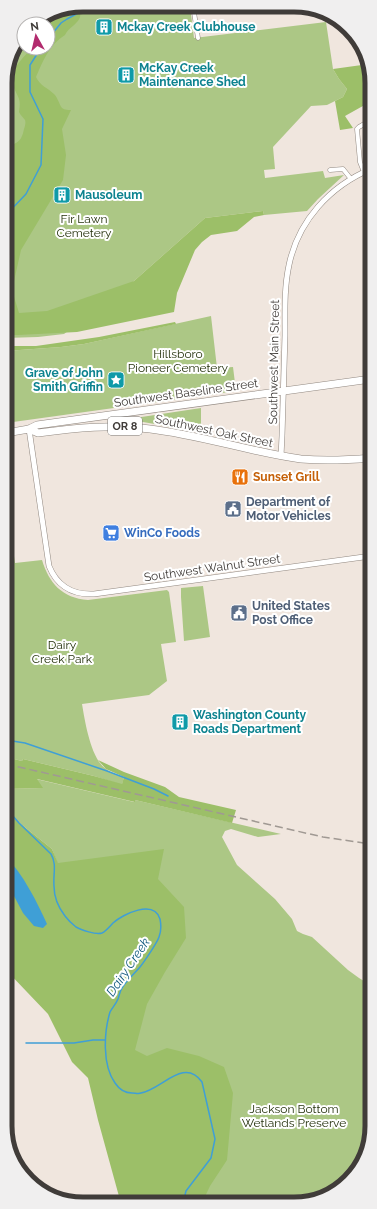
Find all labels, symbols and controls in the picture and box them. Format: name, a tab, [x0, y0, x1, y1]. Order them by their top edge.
north arrow	[16, 16, 56, 56]
building icon: Mckay Creek Clubhouse	[94, 17, 114, 37]
text: N	[30, 20, 40, 34]
place label: Mckay Creek Clubhouse	[117, 20, 255, 34]
place label: McKay Creek Maintenance Shed	[139, 61, 246, 89]
building icon: McKay Creek Maintenance Shed	[116, 65, 136, 85]
building icon: Mausoleum	[52, 185, 72, 205]
place label: Mausoleum	[75, 188, 142, 202]
park label: Fir Lawn Cemetery	[57, 212, 112, 240]
street label: Southwest Main Street	[266, 299, 282, 425]
park label: Hillsboro Pioneer Cemetery	[128, 347, 229, 375]
place label: Grave of John Smith Griffin	[25, 366, 103, 394]
place icon: Grave of John Smith Griffin	[106, 370, 126, 390]
street label: Southwest Baseline Street	[113, 376, 259, 410]
street label: Southwest Oak Street	[154, 412, 274, 450]
road number: OR 8	[108, 417, 142, 435]
restaurant icon: Sunset Grill	[230, 467, 250, 487]
place label: Sunset Grill	[253, 470, 320, 484]
place label: Department of Motor Vehicles	[246, 495, 331, 523]
public building icon: Department of Motor Vehicles	[223, 499, 243, 519]
supermarket icon: WinCo Foods	[101, 523, 121, 543]
place label: WinCo Foods	[124, 526, 200, 540]
street label: Southwest Walnut Street	[143, 551, 281, 585]
place label: United States Post Office	[252, 599, 330, 627]
public building icon: United States Post Office	[229, 603, 249, 623]
park label: Dairy Creek Park	[32, 638, 93, 666]
place label: Washington County Roads Department	[193, 708, 307, 736]
building icon: Washington County Roads Department	[170, 712, 190, 732]
water label: Dairy Creek	[103, 935, 153, 999]
park label: Jackson Bottom Wetlands Preserve	[242, 1102, 346, 1130]

